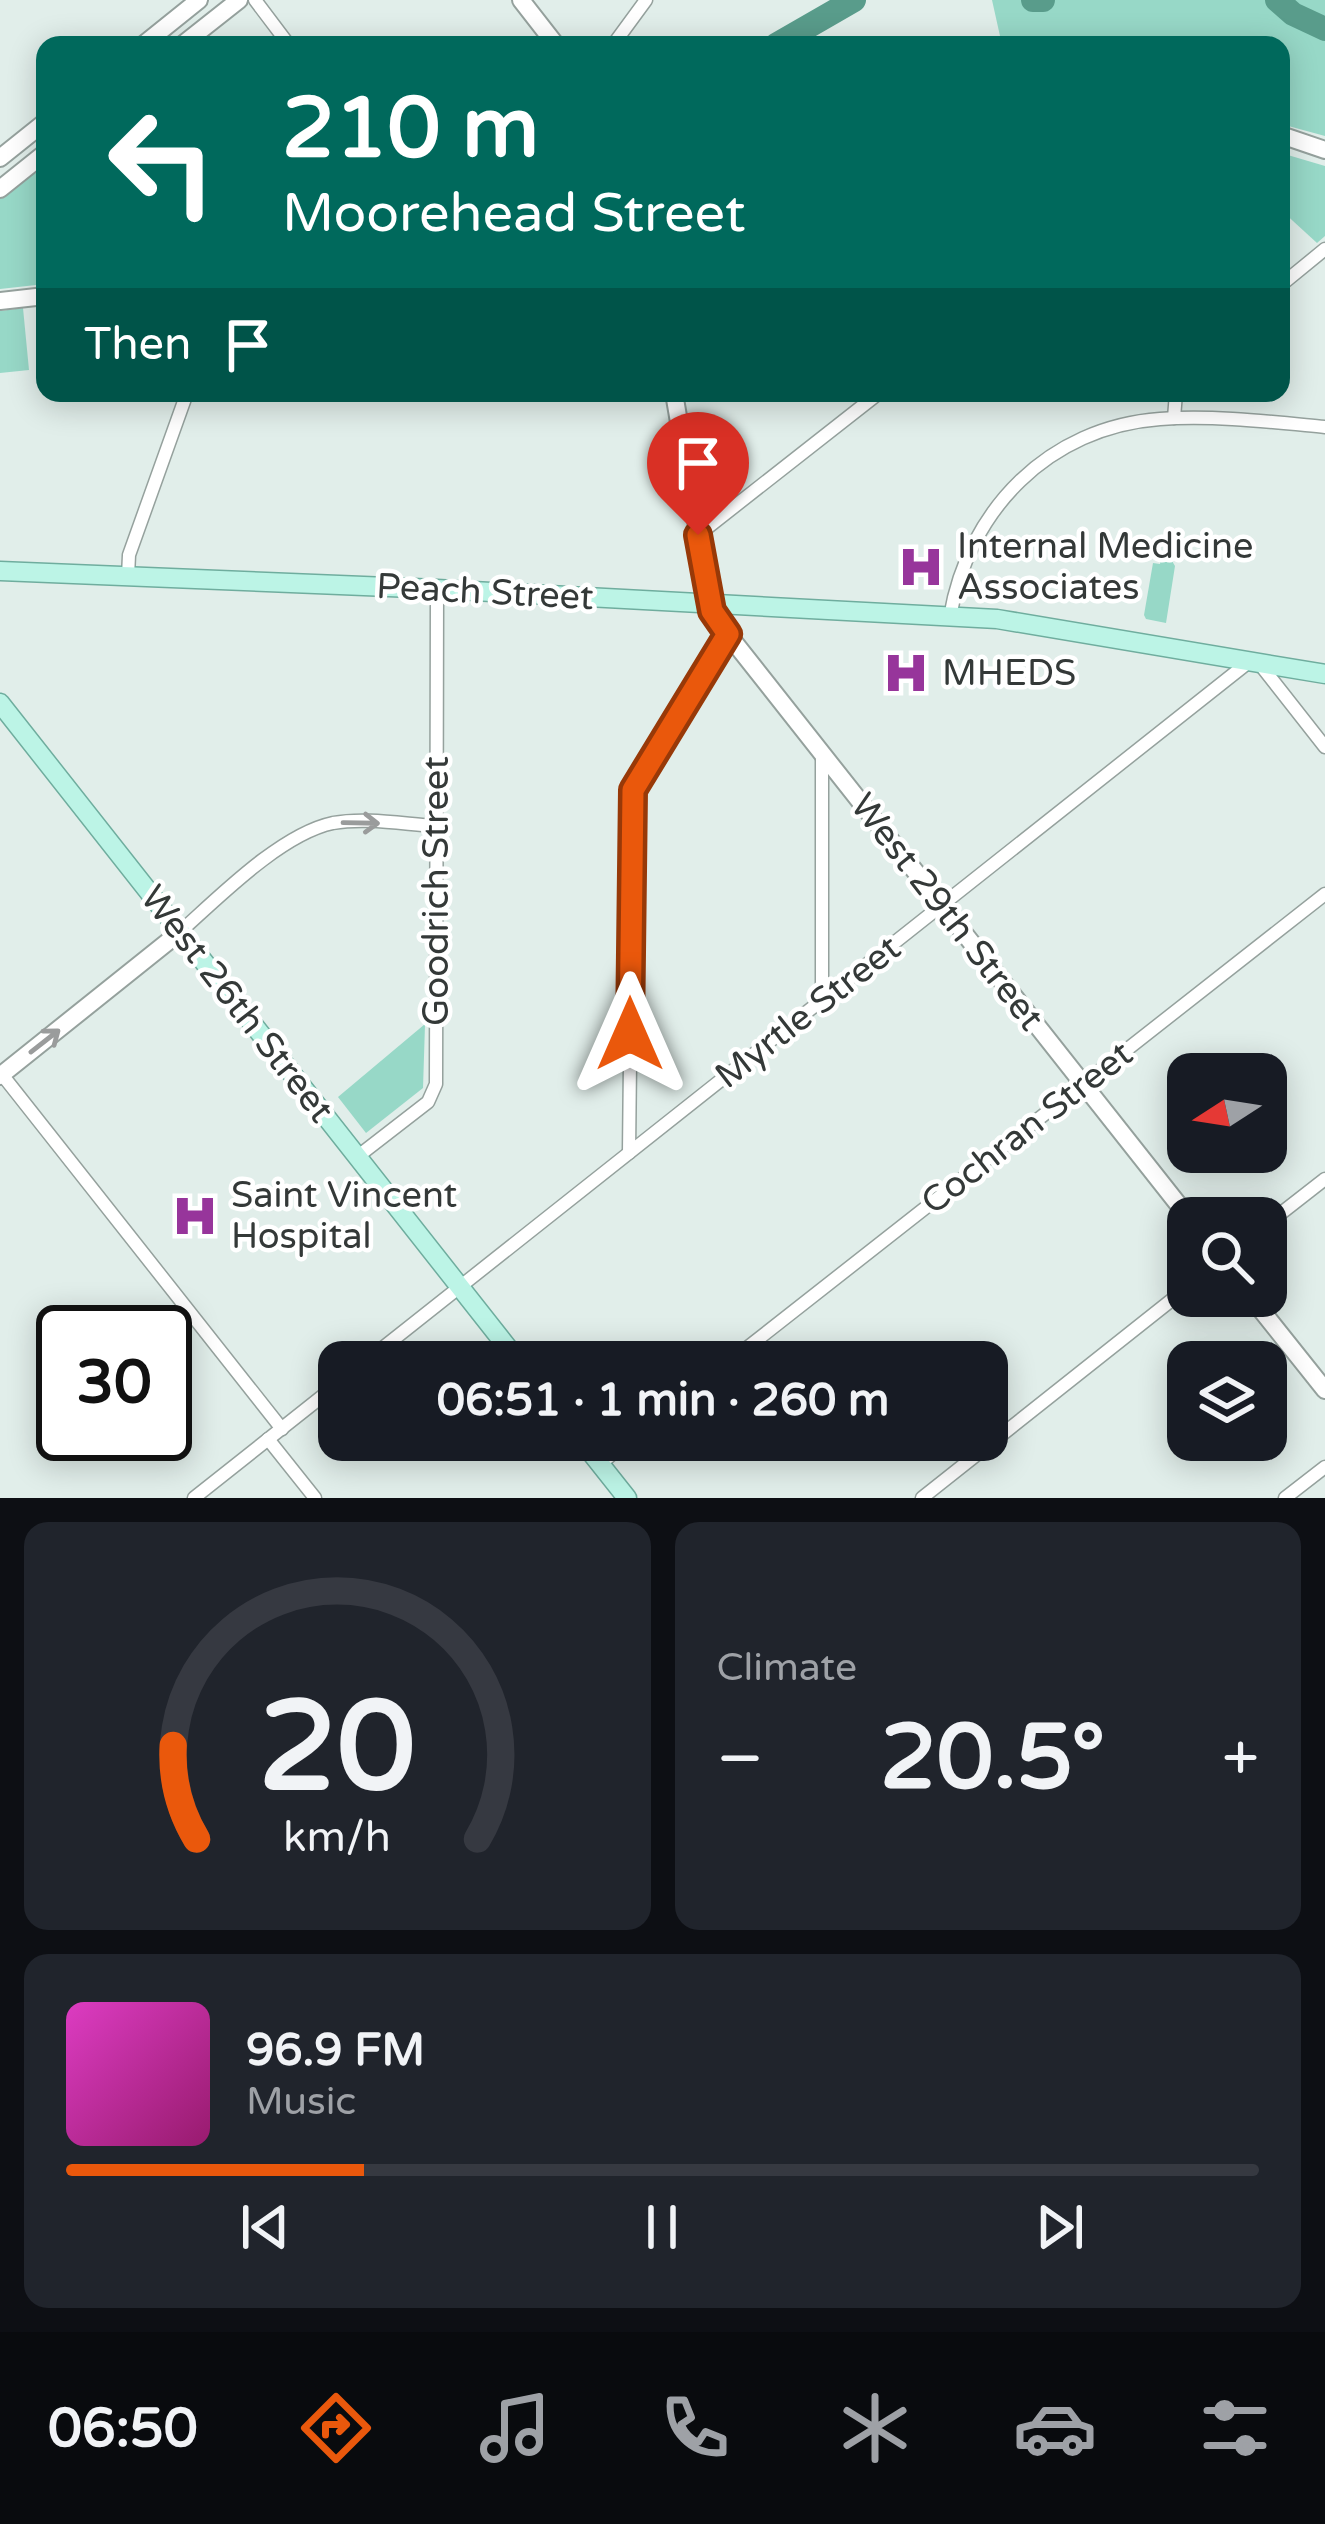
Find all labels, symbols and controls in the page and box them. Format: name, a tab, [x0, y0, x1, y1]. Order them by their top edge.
text: 210 m	[282, 79, 539, 180]
icon: left	[84, 84, 240, 240]
text: Moorehead Street	[282, 181, 746, 246]
icon: arrive	[215, 312, 281, 378]
text: Then	[84, 318, 191, 372]
pin	[647, 412, 749, 535]
icon: arrive	[665, 430, 731, 496]
place label: Internal Medicine Associates	[957, 525, 1253, 609]
hospital icon: Internal Medicine Associates	[896, 542, 946, 592]
street label: Peach Street	[375, 565, 595, 619]
hospital icon: MHEDS	[881, 648, 931, 698]
place label: MHEDS	[942, 652, 1076, 695]
street label: Goodrich Street	[415, 756, 458, 1026]
street label: West 29th Street	[841, 785, 1053, 1039]
one-way arrow	[341, 811, 380, 834]
street label: West 26th Street	[131, 877, 343, 1131]
street label: Myrtle Street	[707, 926, 909, 1098]
position arrow	[567, 971, 693, 1097]
one-way arrow	[28, 1028, 60, 1055]
street label: Cochran Street	[913, 1032, 1141, 1224]
north arrow	[1167, 1053, 1287, 1173]
map controls	[1167, 1053, 1287, 1461]
place label: Saint Vincent Hospital	[231, 1174, 457, 1258]
hospital icon: Saint Vincent Hospital	[170, 1191, 220, 1241]
button: search	[1167, 1197, 1287, 1317]
speed limit sign: 30	[36, 1305, 192, 1461]
button: layers	[1167, 1341, 1287, 1461]
text: 06:51 · 1 min · 260 m	[437, 1374, 889, 1428]
text: Climate	[717, 1644, 857, 1691]
text: 20	[259, 1673, 416, 1824]
text: 20.5°	[880, 1704, 1105, 1813]
text: −	[717, 1719, 764, 1799]
text: +	[1222, 1719, 1259, 1799]
text: km/h	[283, 1812, 391, 1863]
text: 96.9 FM	[246, 2024, 425, 2078]
text: Music	[246, 2078, 356, 2125]
icon: previous	[232, 2194, 298, 2260]
icon: pause	[629, 2194, 695, 2260]
icon: next	[1027, 2194, 1093, 2260]
icon: directions	[294, 2386, 378, 2470]
icon: music	[473, 2386, 557, 2470]
icon: phone	[653, 2386, 737, 2470]
icon: climate	[833, 2386, 917, 2470]
icon: car	[1013, 2386, 1097, 2470]
icon: filters	[1193, 2386, 1277, 2470]
text: 06:50	[48, 2396, 198, 2461]

